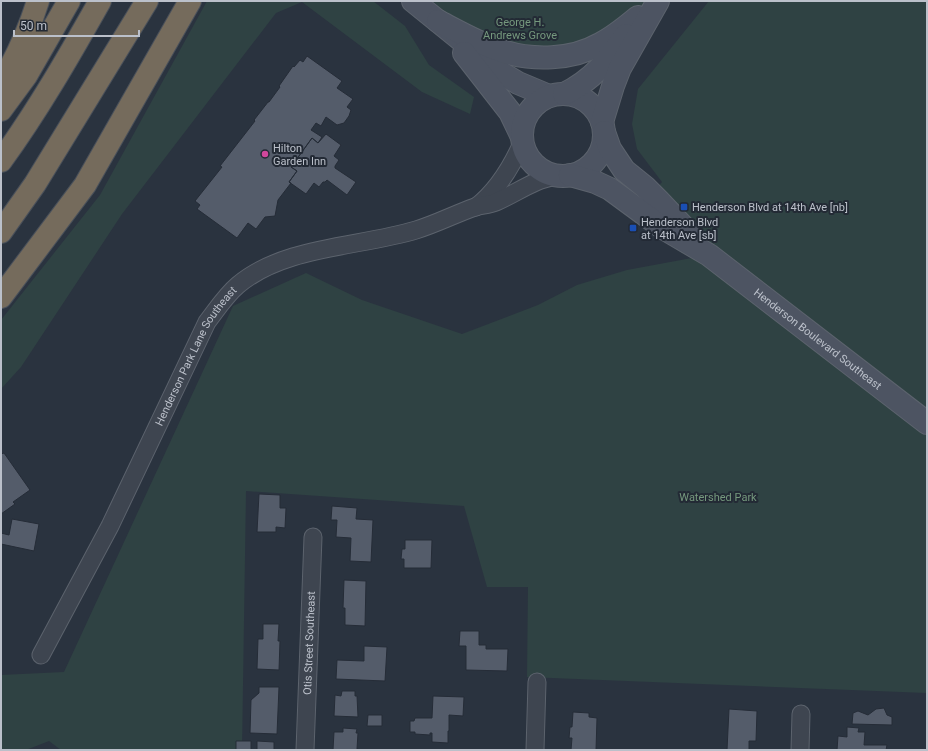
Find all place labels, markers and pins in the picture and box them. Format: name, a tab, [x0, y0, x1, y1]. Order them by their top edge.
place label: Hilton Garden Inn	[273, 142, 326, 168]
marker: Hilton Garden Inn	[260, 149, 270, 159]
place label: Henderson Blvd at 14th Ave [nb]	[692, 201, 848, 214]
marker: Henderson Blvd at 14th Ave [nb]	[679, 202, 689, 212]
place label: Henderson Blvd at 14th Ave [sb]	[641, 216, 718, 242]
marker: Henderson Blvd at 14th Ave [sb]	[628, 223, 638, 233]

